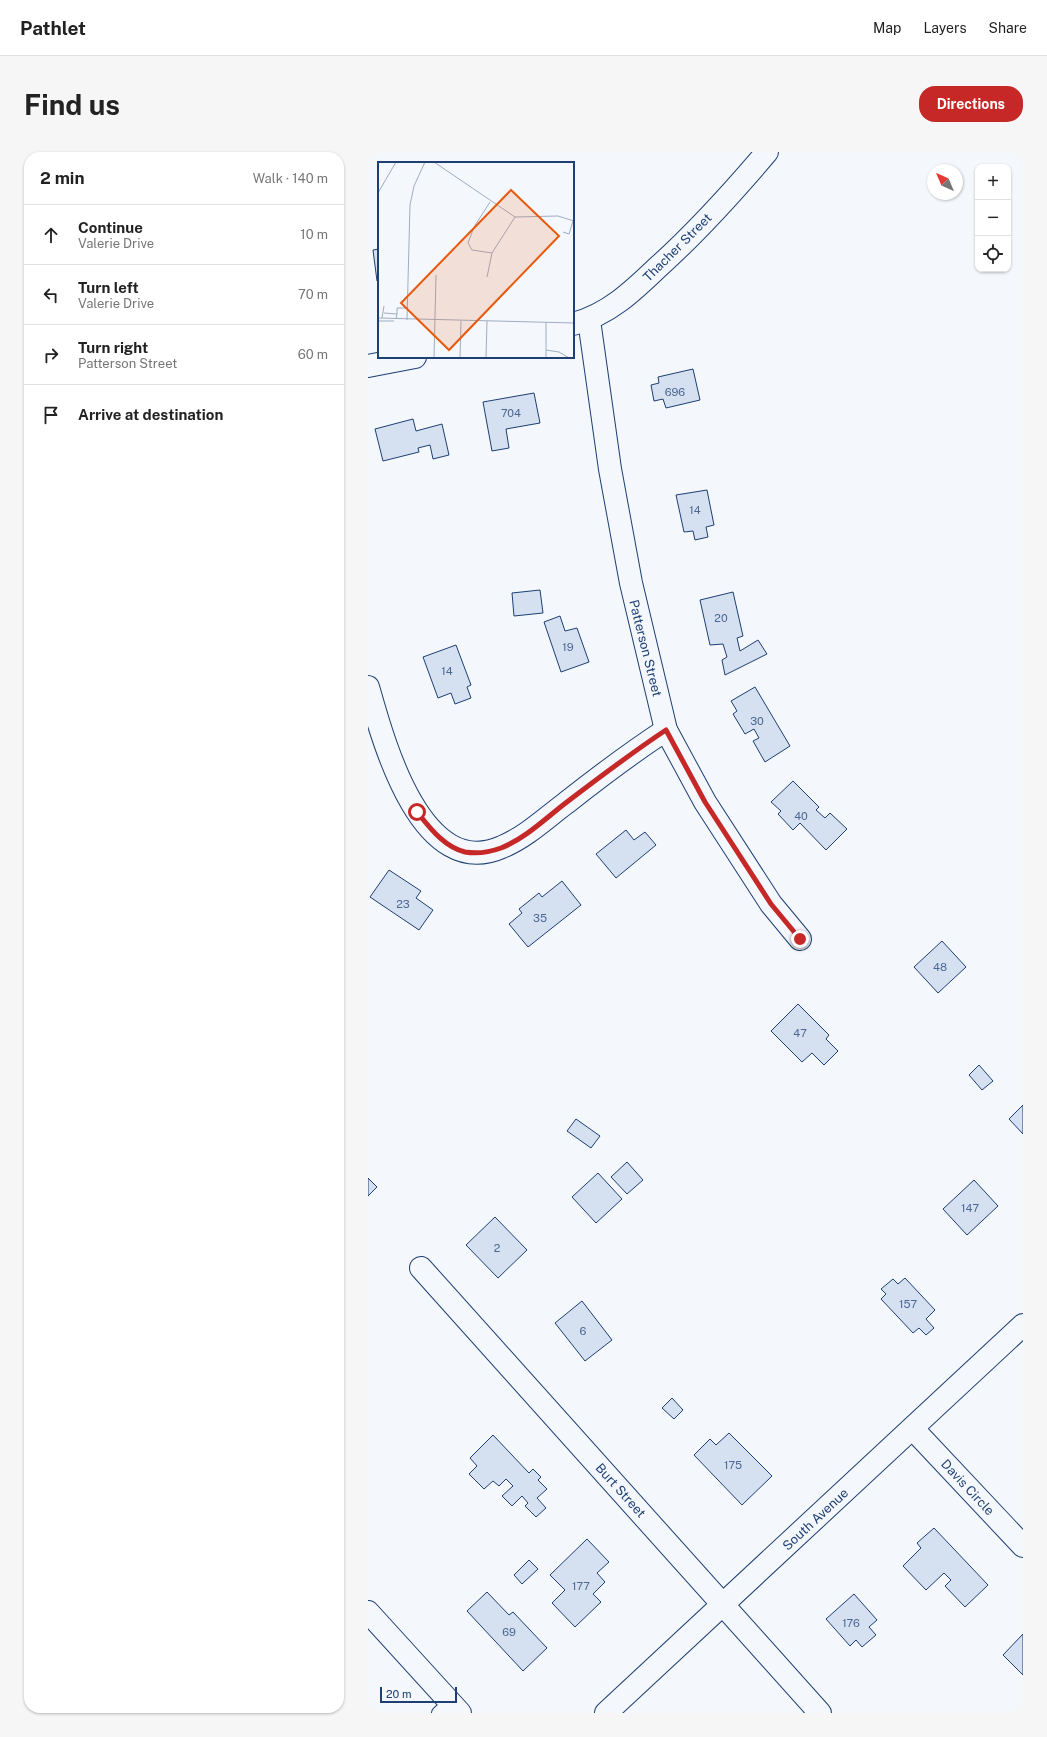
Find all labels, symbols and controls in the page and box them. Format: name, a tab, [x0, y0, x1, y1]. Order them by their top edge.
text: Pathlet	[20, 17, 86, 39]
text: Map	[873, 20, 901, 36]
text: Layers	[923, 20, 967, 36]
text: Share	[989, 20, 1027, 36]
button: Directions	[919, 86, 1023, 122]
text: Find us	[24, 88, 120, 121]
inset map	[378, 162, 574, 358]
north arrow	[927, 164, 963, 200]
map controls	[975, 164, 1011, 272]
button: +	[975, 164, 1011, 200]
text: 2 min	[40, 168, 85, 188]
text: Walk · 140 m	[253, 171, 328, 186]
button: −	[975, 200, 1011, 236]
street label: Thacher Street	[640, 210, 715, 285]
text: Continue	[78, 219, 143, 236]
icon: ahead	[40, 224, 62, 246]
text: 10 m	[300, 227, 328, 242]
text: Valerie Drive	[78, 236, 154, 251]
button: locate	[975, 236, 1011, 272]
text: Turn left	[78, 279, 139, 296]
icon: left	[40, 284, 62, 306]
text: 70 m	[298, 287, 328, 302]
text: Valerie Drive	[78, 296, 154, 311]
text: Turn right	[78, 339, 148, 356]
icon: right	[40, 344, 62, 366]
text: 60 m	[298, 347, 328, 362]
text: Patterson Street	[78, 356, 177, 371]
house number: 696	[665, 386, 685, 398]
icon: arrive	[40, 404, 62, 426]
text: Arrive at destination	[78, 406, 223, 423]
house number: 704	[501, 407, 521, 419]
house number: 14	[689, 504, 701, 516]
street label: Patterson Street	[626, 598, 665, 698]
house number: 20	[714, 612, 728, 624]
house number: 19	[562, 641, 574, 653]
house number: 14	[441, 665, 453, 677]
house number: 30	[750, 715, 764, 727]
route start	[408, 803, 426, 821]
house number: 40	[794, 810, 808, 822]
house number: 23	[396, 898, 410, 910]
house number: 35	[533, 912, 547, 924]
route end	[791, 930, 809, 948]
house number: 48	[933, 961, 947, 973]
house number: 47	[793, 1027, 807, 1039]
house number: 147	[961, 1202, 979, 1214]
house number: 2	[494, 1242, 501, 1254]
house number: 157	[899, 1298, 917, 1310]
house number: 6	[580, 1325, 587, 1337]
street label: Davis Circle	[938, 1456, 997, 1518]
house number: 175	[724, 1459, 742, 1471]
street label: Burt Street	[592, 1460, 649, 1520]
street label: South Avenue	[780, 1485, 851, 1553]
house number: 177	[572, 1580, 590, 1592]
house number: 176	[842, 1617, 860, 1629]
house number: 69	[502, 1626, 516, 1638]
scale bar	[380, 1685, 457, 1704]
text: 20 m	[386, 1688, 411, 1700]

